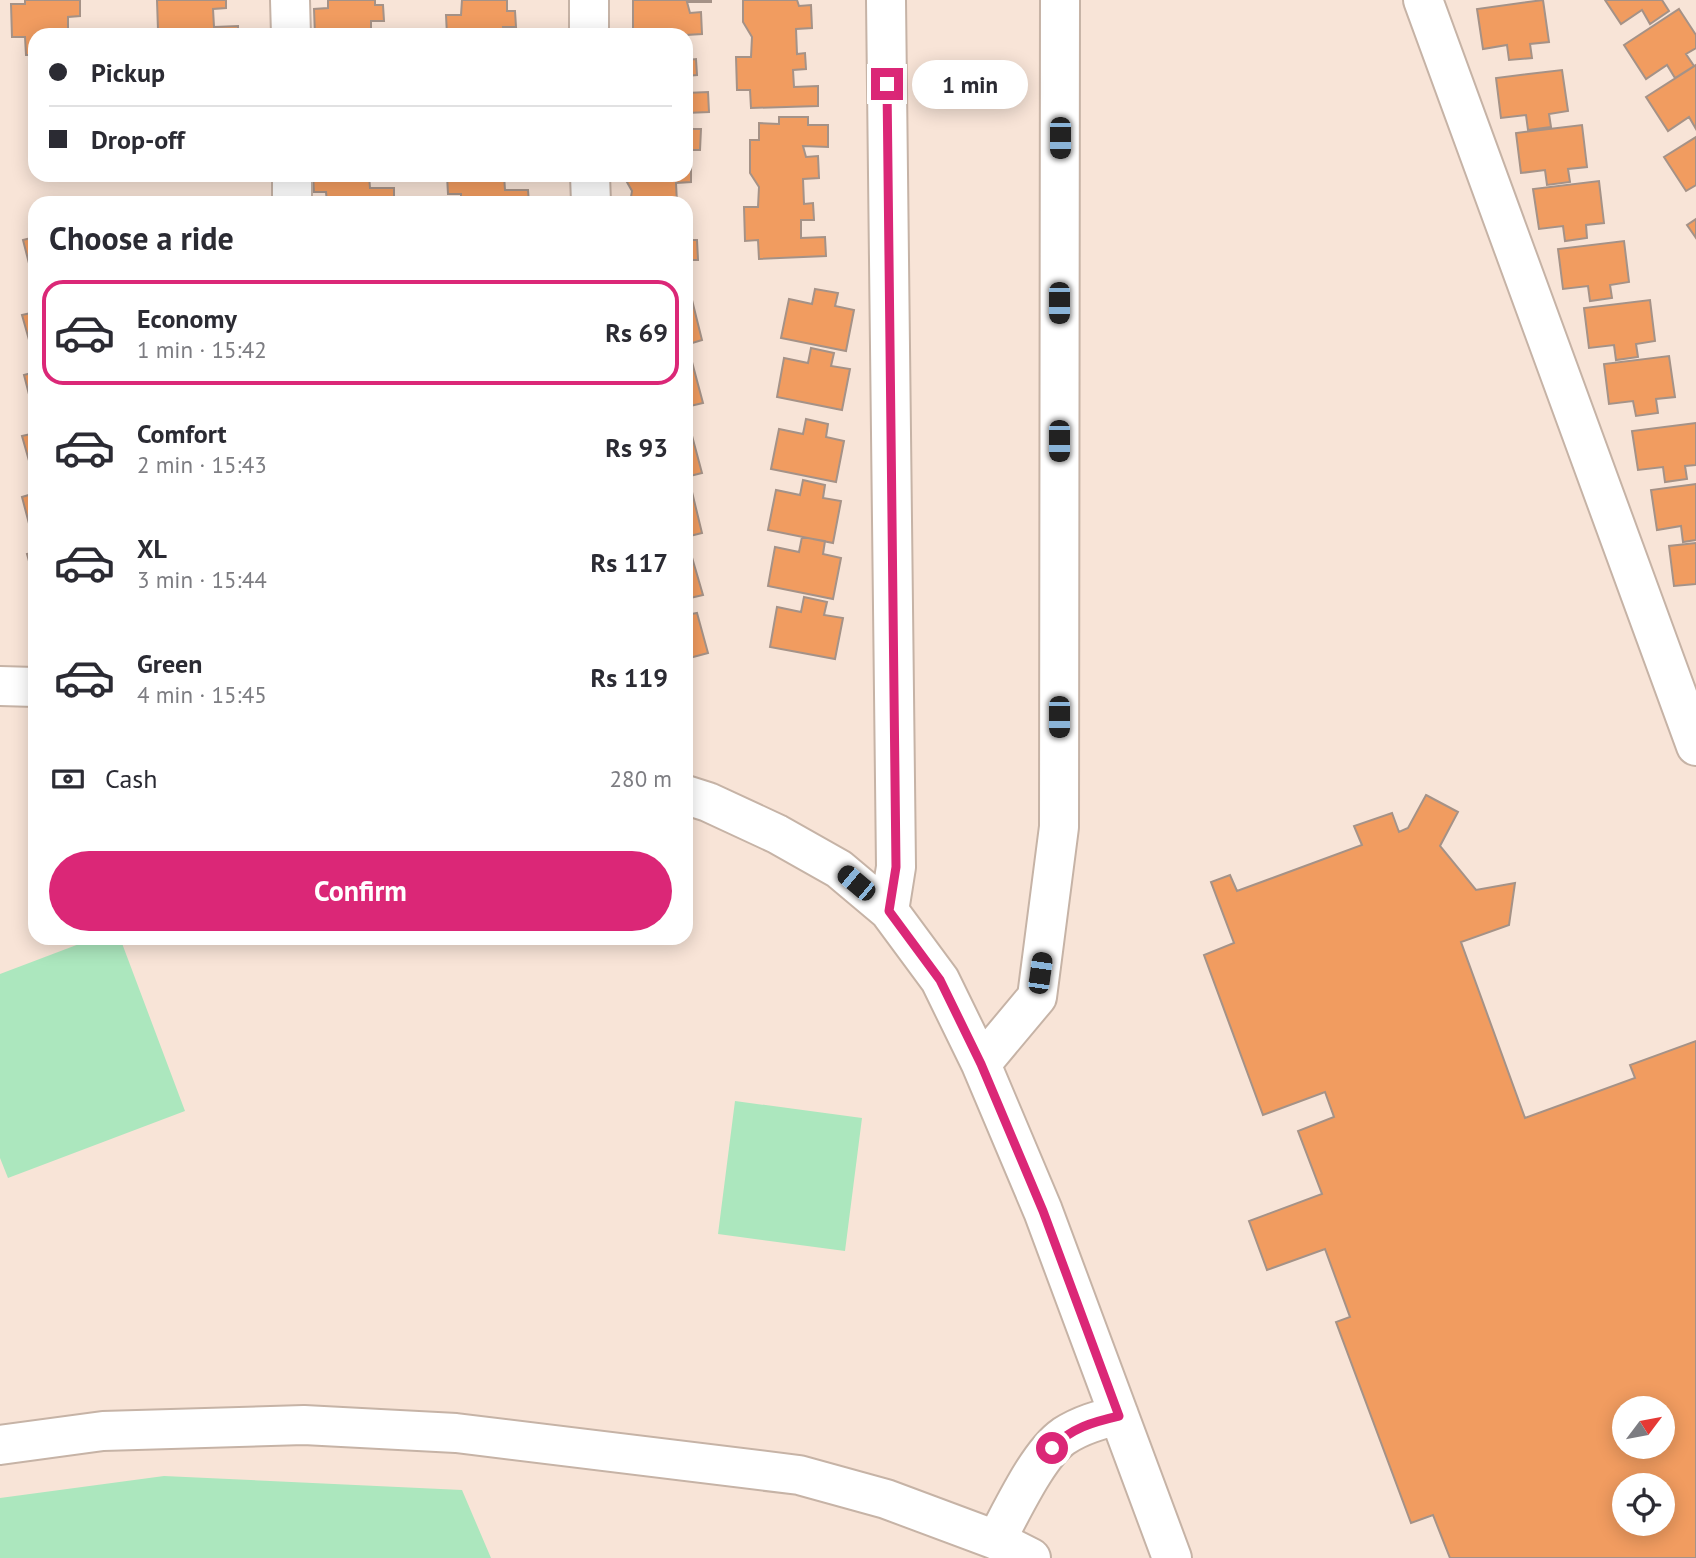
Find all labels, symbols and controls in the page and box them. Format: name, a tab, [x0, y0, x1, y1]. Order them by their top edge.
text: Pickup	[91, 56, 165, 89]
callout: 1 min	[912, 60, 1027, 108]
route end	[871, 68, 903, 100]
text: 1 min	[942, 70, 998, 99]
car	[1050, 117, 1071, 159]
text: Drop-off	[91, 123, 185, 156]
text: Choose a ride	[49, 217, 234, 259]
car	[1049, 282, 1070, 324]
icon: car	[53, 301, 116, 364]
text: Economy	[137, 302, 237, 335]
text: Rs 69	[605, 316, 668, 349]
text: 1 min · 15:42	[137, 335, 267, 364]
icon: car	[53, 416, 116, 479]
text: Comfort	[137, 417, 227, 450]
car	[1049, 420, 1070, 462]
text: Rs 93	[605, 431, 668, 464]
text: 2 min · 15:43	[137, 450, 267, 479]
icon: car	[53, 531, 116, 594]
text: XL	[137, 532, 167, 565]
text: Rs 117	[591, 546, 668, 579]
text: 3 min · 15:44	[137, 565, 267, 594]
icon: car	[53, 646, 116, 709]
text: Green	[137, 647, 202, 680]
text: Rs 119	[591, 661, 668, 694]
text: 4 min · 15:45	[137, 680, 267, 709]
car	[1049, 696, 1070, 738]
icon: cash	[49, 760, 87, 798]
text: Cash	[105, 762, 157, 795]
text: 280 m	[610, 764, 672, 793]
button: Confirm	[49, 851, 672, 931]
car	[834, 861, 879, 905]
car	[1027, 951, 1054, 995]
north arrow	[1612, 1396, 1675, 1460]
map controls	[1612, 1396, 1675, 1536]
route start	[1036, 1432, 1068, 1464]
button: locate	[1612, 1473, 1675, 1536]

